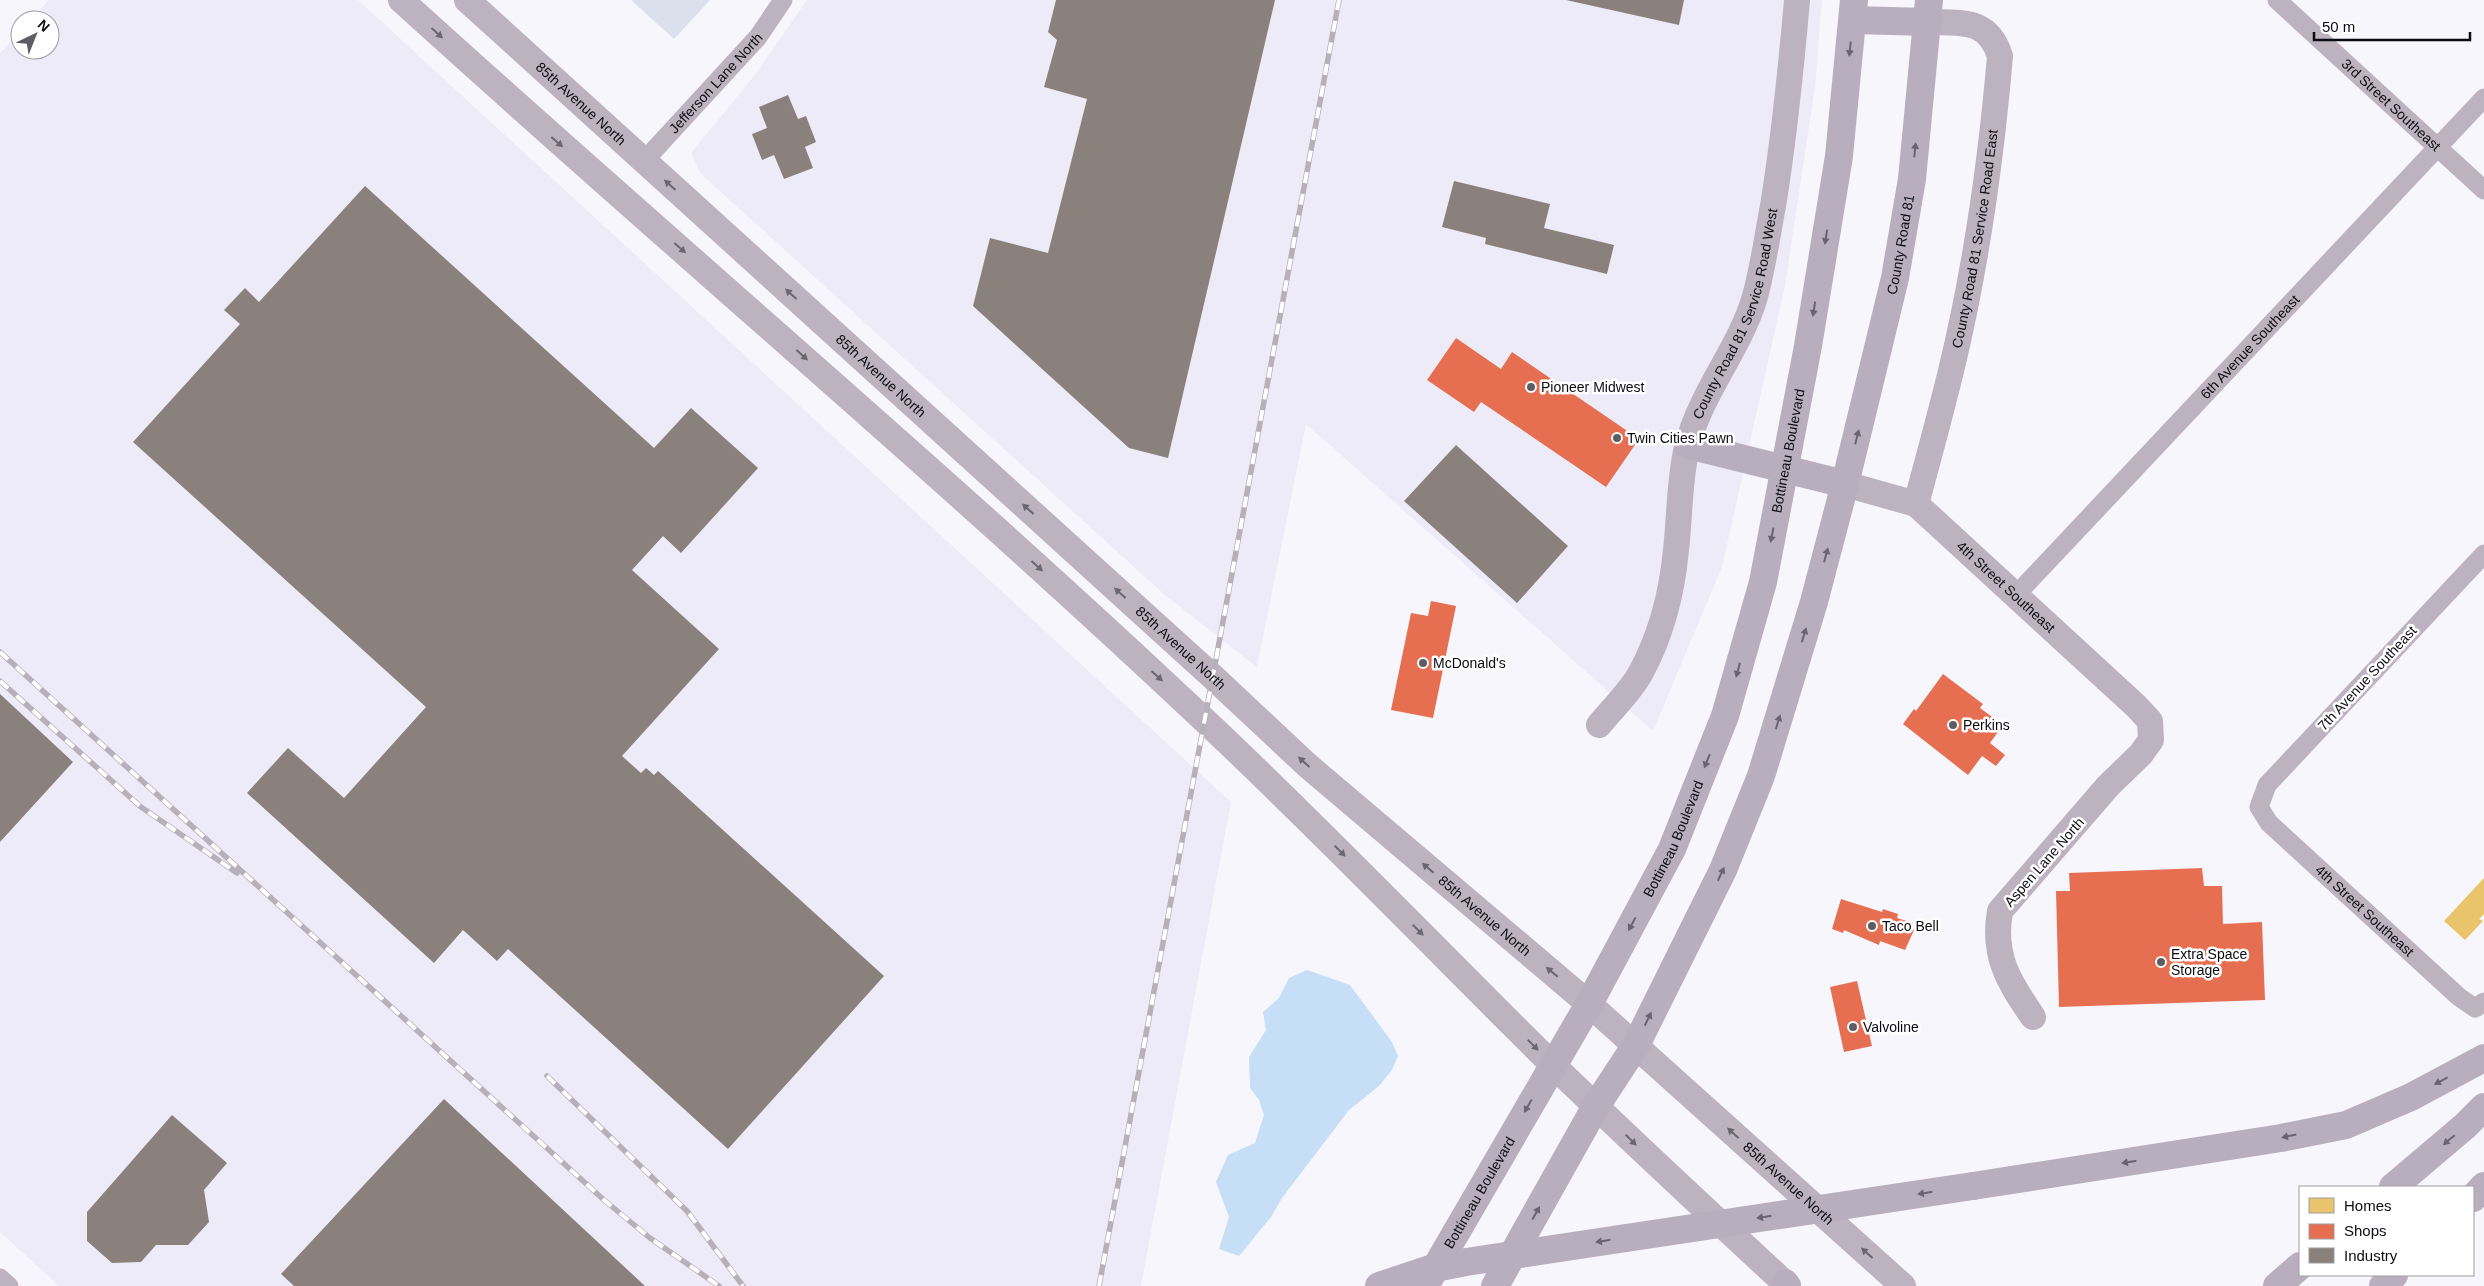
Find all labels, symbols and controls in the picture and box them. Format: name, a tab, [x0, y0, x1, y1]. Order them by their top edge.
north arrow	[10, 10, 60, 60]
scale bar	[2314, 10, 2470, 42]
text: N	[35, 16, 53, 35]
text: 50 m	[2322, 18, 2355, 35]
one-way arrow	[430, 27, 442, 39]
street label: Jefferson Lane North	[666, 29, 766, 136]
one-way arrow	[1846, 41, 1854, 57]
street label: 3rd Street Southeast	[2338, 55, 2444, 154]
street label: 85th Avenue North	[533, 59, 629, 148]
street label: County Road 81 Service Road East	[1949, 129, 2001, 350]
one-way arrow	[551, 136, 564, 147]
one-way arrow	[1911, 142, 1919, 158]
one-way arrow	[665, 179, 677, 191]
street label: County Road 81	[1883, 193, 1917, 296]
street label: County Road 81 Service Road West	[1689, 207, 1780, 421]
one-way arrow	[1821, 229, 1829, 245]
one-way arrow	[673, 243, 686, 254]
one-way arrow	[785, 288, 797, 300]
street label: 6th Avenue Southeast	[2197, 291, 2303, 402]
one-way arrow	[1809, 302, 1817, 318]
street label: 85th Avenue North	[833, 331, 929, 421]
one-way arrow	[796, 350, 809, 361]
place label: Pioneer Midwest	[1541, 379, 1645, 395]
marker: Pioneer Midwest	[1525, 381, 1537, 393]
street label: Bottineau Boulevard	[1768, 387, 1808, 514]
one-way arrow	[1853, 429, 1861, 444]
place label: Twin Cities Pawn	[1627, 430, 1734, 446]
marker: Twin Cities Pawn	[1611, 432, 1623, 444]
one-way arrow	[1022, 503, 1034, 515]
one-way arrow	[1768, 527, 1776, 543]
street label: 4th Street Southeast	[1954, 538, 2059, 636]
one-way arrow	[1823, 548, 1831, 563]
one-way arrow	[1031, 561, 1043, 572]
one-way arrow	[1114, 587, 1127, 598]
street label: 85th Avenue North	[1133, 603, 1229, 693]
street label: 7th Avenue Southeast	[2315, 622, 2420, 733]
one-way arrow	[1800, 627, 1808, 642]
place label: McDonald's	[1433, 655, 1506, 671]
marker: McDonald's	[1417, 657, 1429, 669]
one-way arrow	[1733, 663, 1741, 678]
one-way arrow	[1151, 670, 1163, 682]
one-way arrow	[1774, 714, 1782, 729]
place label: Perkins	[1963, 717, 2010, 733]
marker: Perkins	[1947, 719, 1959, 731]
one-way arrow	[1703, 754, 1711, 769]
one-way arrow	[1299, 756, 1311, 768]
street label: Bottineau Boulevard	[1640, 778, 1706, 900]
street label: Aspen Lane North	[2001, 814, 2087, 910]
one-way arrow	[1333, 845, 1345, 857]
one-way arrow	[1421, 862, 1434, 873]
street label: 4th Street Southeast	[2312, 862, 2417, 960]
one-way arrow	[1717, 867, 1725, 881]
street label: 85th Avenue North	[1435, 872, 1534, 959]
one-way arrow	[1628, 917, 1636, 932]
place label: Taco Bell	[1882, 918, 1939, 934]
marker: Taco Bell	[1866, 920, 1878, 932]
one-way arrow	[1412, 924, 1424, 936]
place label: Extra Space Storage	[2171, 946, 2247, 978]
marker: Extra Space Storage	[2155, 956, 2167, 968]
one-way arrow	[1545, 967, 1558, 978]
one-way arrow	[1644, 1012, 1652, 1026]
place label: Valvoline	[1863, 1019, 1919, 1035]
marker: Valvoline	[1847, 1021, 1859, 1033]
one-way arrow	[1527, 1038, 1539, 1050]
one-way arrow	[2434, 1077, 2448, 1085]
one-way arrow	[1524, 1099, 1532, 1114]
one-way arrow	[1728, 1127, 1740, 1139]
one-way arrow	[2281, 1133, 2297, 1141]
street label: Bottineau Boulevard	[1441, 1134, 1518, 1251]
one-way arrow	[1625, 1134, 1637, 1146]
one-way arrow	[2442, 1135, 2455, 1146]
street label: 85th Avenue North	[1740, 1139, 1837, 1228]
one-way arrow	[2121, 1158, 2137, 1166]
legend	[2299, 1186, 2474, 1276]
one-way arrow	[1916, 1189, 1932, 1197]
text: Homes	[2344, 1197, 2392, 1214]
one-way arrow	[1532, 1206, 1540, 1220]
one-way arrow	[1755, 1213, 1771, 1221]
text: Shops	[2344, 1222, 2387, 1239]
one-way arrow	[1595, 1237, 1611, 1245]
text: Industry	[2344, 1247, 2398, 1264]
one-way arrow	[1861, 1248, 1874, 1259]

